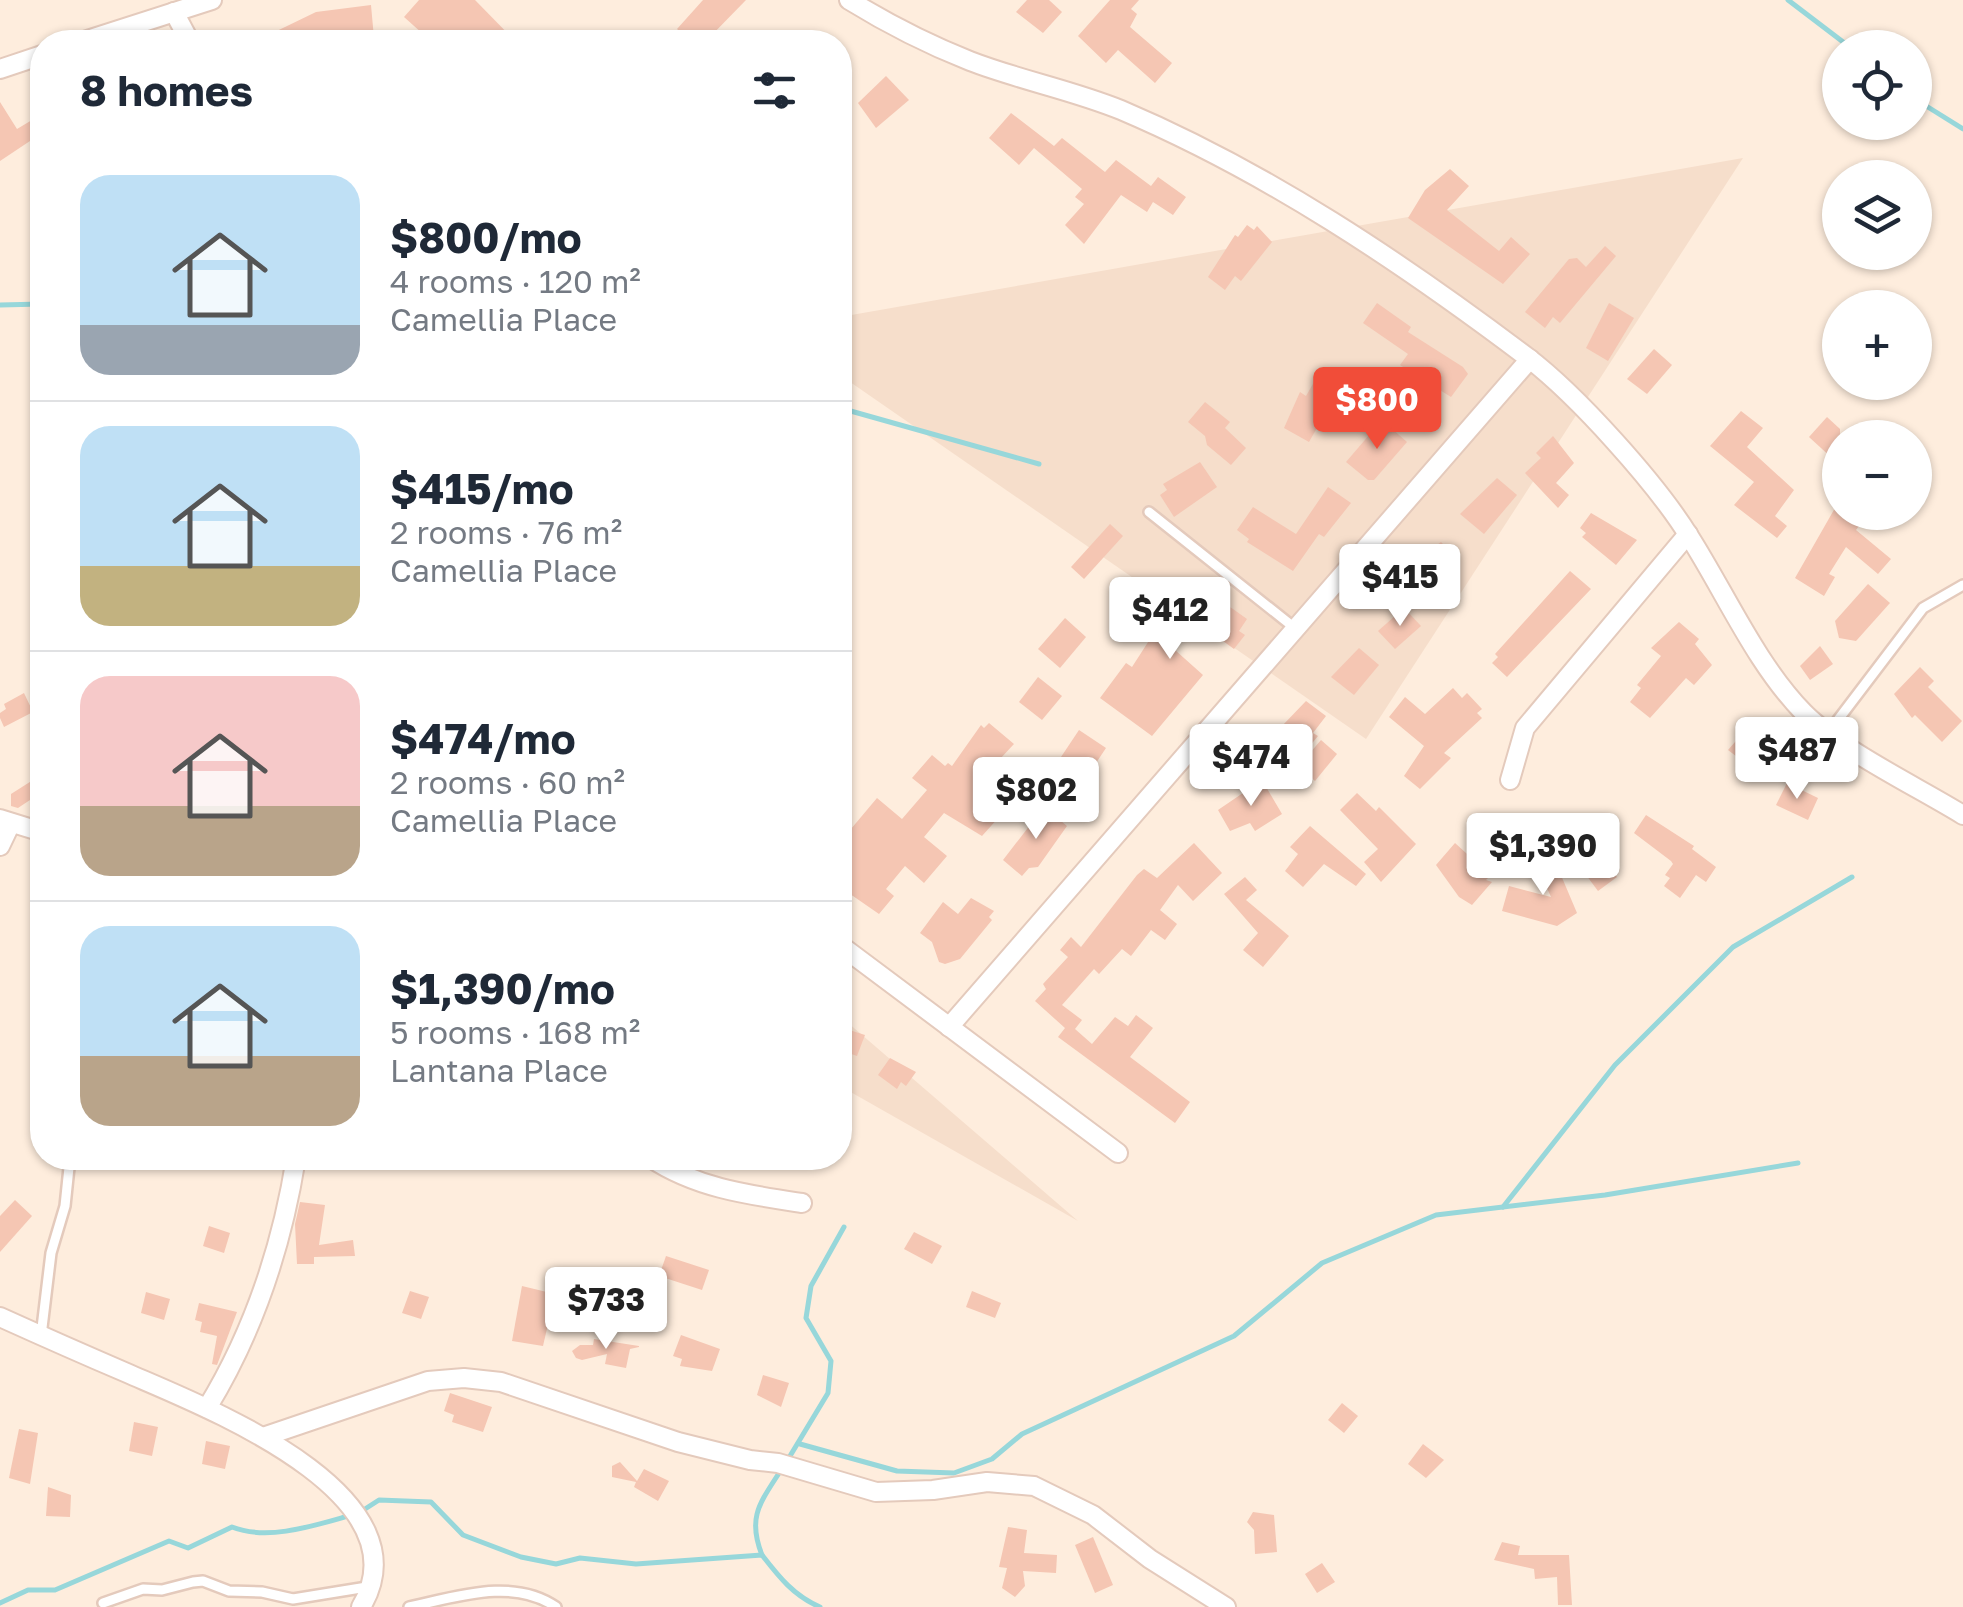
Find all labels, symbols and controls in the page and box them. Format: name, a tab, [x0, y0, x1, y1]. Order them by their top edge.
map controls	[1822, 30, 1932, 530]
button: locate	[1822, 30, 1932, 140]
icon: filters	[747, 63, 802, 118]
text: 8 homes	[80, 65, 253, 115]
button: layers	[1822, 160, 1932, 270]
text: $800/mo	[390, 212, 582, 262]
icon: home	[160, 215, 280, 335]
text: 4 rooms · 120 m²	[390, 262, 641, 300]
button: +	[1822, 290, 1932, 400]
text: Camellia Place	[390, 300, 617, 338]
pin: $800	[1318, 367, 1436, 452]
text: $800	[1335, 380, 1419, 418]
button: −	[1822, 420, 1932, 530]
text: $415/mo	[390, 463, 574, 513]
icon: home	[160, 466, 280, 586]
text: 2 rooms · 76 m²	[390, 513, 622, 551]
pin: $415	[1341, 544, 1459, 629]
text: Camellia Place	[390, 551, 617, 589]
text: $415	[1361, 557, 1439, 595]
pin: $412	[1111, 577, 1229, 662]
text: $412	[1131, 590, 1209, 628]
text: $474/mo	[390, 713, 576, 763]
icon: home	[160, 716, 280, 836]
pin: $487	[1738, 717, 1856, 802]
pin: $474	[1192, 724, 1310, 809]
text: $487	[1757, 730, 1837, 768]
text: $474	[1212, 737, 1290, 775]
pin: $802	[977, 757, 1095, 842]
text: 2 rooms · 60 m²	[390, 763, 625, 801]
text: $802	[995, 770, 1077, 808]
text: Camellia Place	[390, 801, 617, 839]
pin: $1,390	[1462, 813, 1624, 898]
text: $1,390	[1489, 826, 1597, 864]
text: $1,390/mo	[390, 963, 615, 1013]
icon: home	[160, 966, 280, 1086]
text: 5 rooms · 168 m²	[390, 1013, 640, 1051]
text: Lantana Place	[390, 1051, 608, 1089]
pin: $733	[547, 1267, 665, 1352]
text: $733	[567, 1280, 645, 1318]

